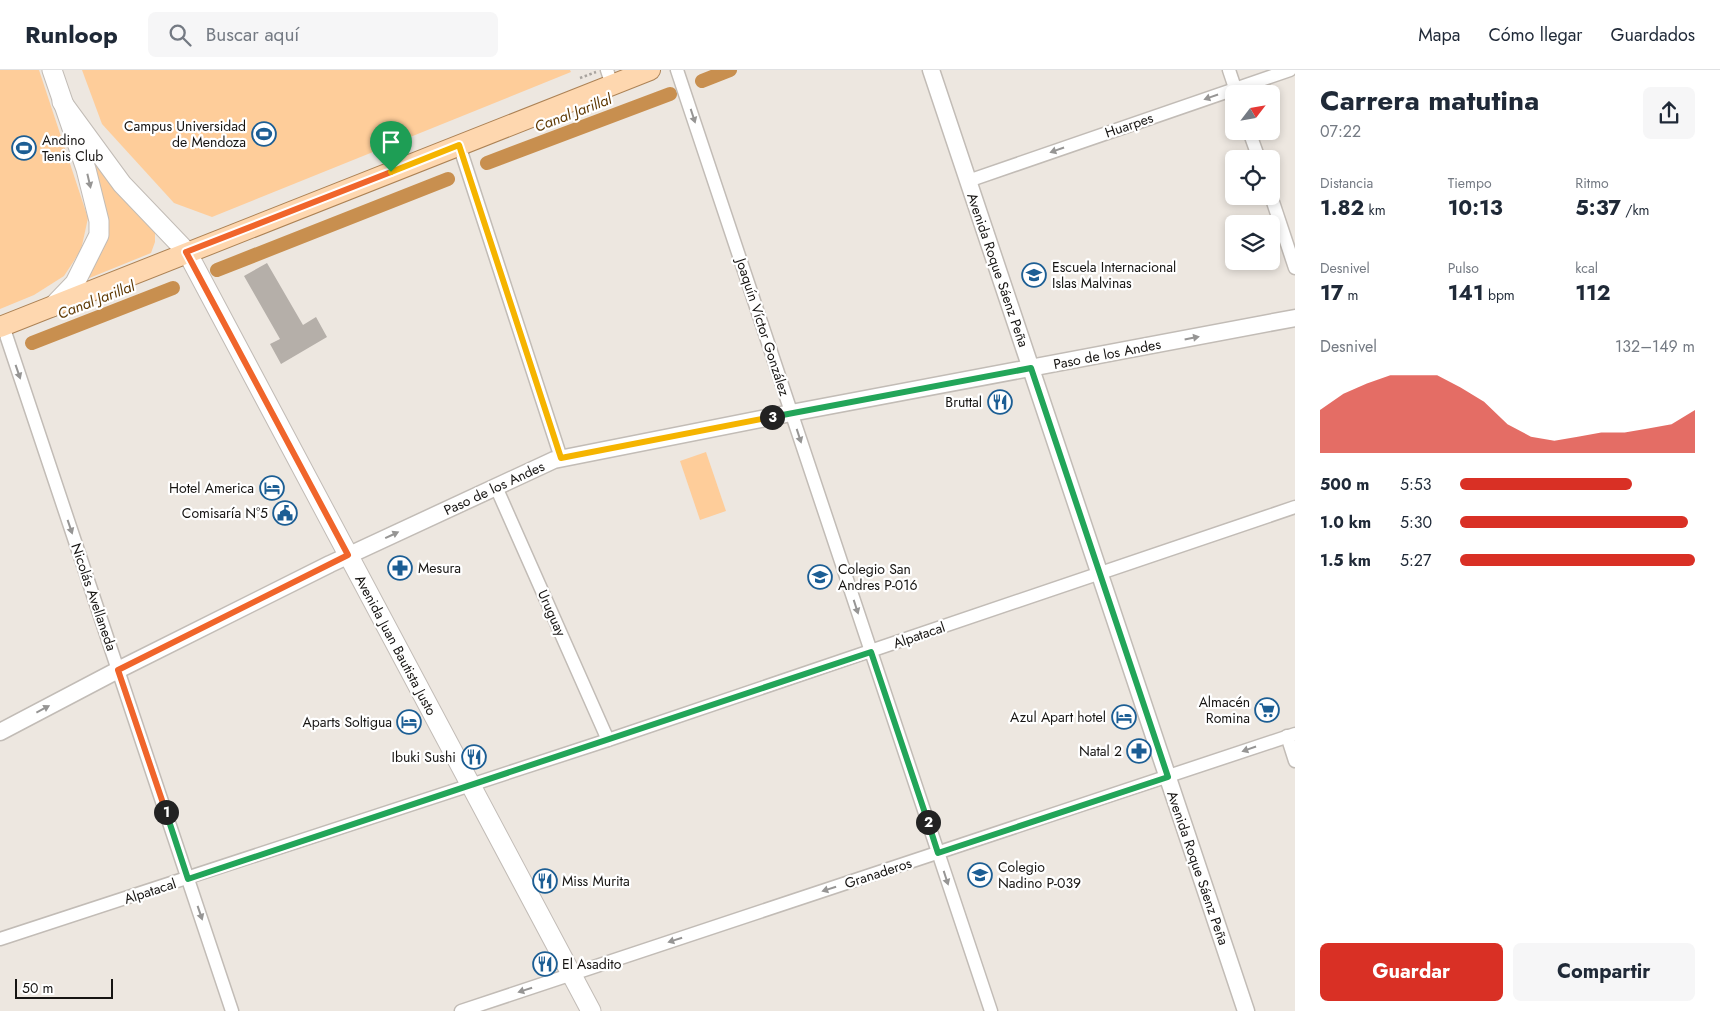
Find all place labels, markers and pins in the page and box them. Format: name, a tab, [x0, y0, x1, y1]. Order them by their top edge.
place label: Campus Universidad de Mendoza	[124, 116, 246, 152]
sports icon: Campus Universidad de Mendoza	[251, 121, 277, 147]
pin	[370, 121, 412, 172]
place label: Andino Tenis Club	[42, 130, 103, 166]
sports icon: Andino Tenis Club	[11, 135, 37, 161]
place label: Escuela Internacional Islas Malvinas	[1052, 257, 1176, 293]
school or university icon: Escuela Internacional Islas Malvinas	[1021, 262, 1047, 288]
restaurant icon: Bruttal	[987, 389, 1013, 415]
place label: Bruttal	[945, 392, 982, 412]
pin: 3	[760, 404, 784, 430]
hotel icon: Hotel America	[259, 475, 285, 501]
place label: Hotel America	[169, 478, 254, 498]
public building icon: Comisaría N°5	[272, 500, 298, 526]
place label: Comisaría N°5	[182, 503, 268, 523]
pharmacy icon: Mesura	[387, 555, 413, 581]
place label: Mesura	[418, 558, 461, 578]
place label: Colegio San Andres P-016	[838, 559, 918, 595]
school or university icon: Colegio San Andres P-016	[807, 564, 833, 590]
place label: Almacén Romina	[1199, 692, 1250, 728]
supermarket icon: Almacén Romina	[1254, 697, 1280, 723]
hotel icon: Azul Apart hotel	[1111, 704, 1137, 730]
place label: Azul Apart hotel	[1010, 707, 1106, 727]
hotel icon: Aparts Soltigua	[396, 709, 422, 735]
place label: Aparts Soltigua	[302, 712, 392, 732]
pharmacy icon: Natal 2	[1126, 738, 1152, 764]
place label: Natal 2	[1079, 741, 1122, 761]
restaurant icon: Ibuki Sushi	[461, 744, 487, 770]
place label: Ibuki Sushi	[392, 747, 456, 767]
pin: 1	[154, 800, 178, 824]
pin: 2	[916, 810, 940, 834]
place label: Colegio Nadino P-039	[998, 857, 1081, 893]
school or university icon: Colegio Nadino P-039	[967, 862, 993, 888]
restaurant icon: Miss Murita	[532, 868, 558, 894]
place label: Miss Murita	[562, 871, 630, 891]
restaurant icon: El Asadito	[532, 951, 558, 977]
place label: El Asadito	[562, 954, 622, 974]

